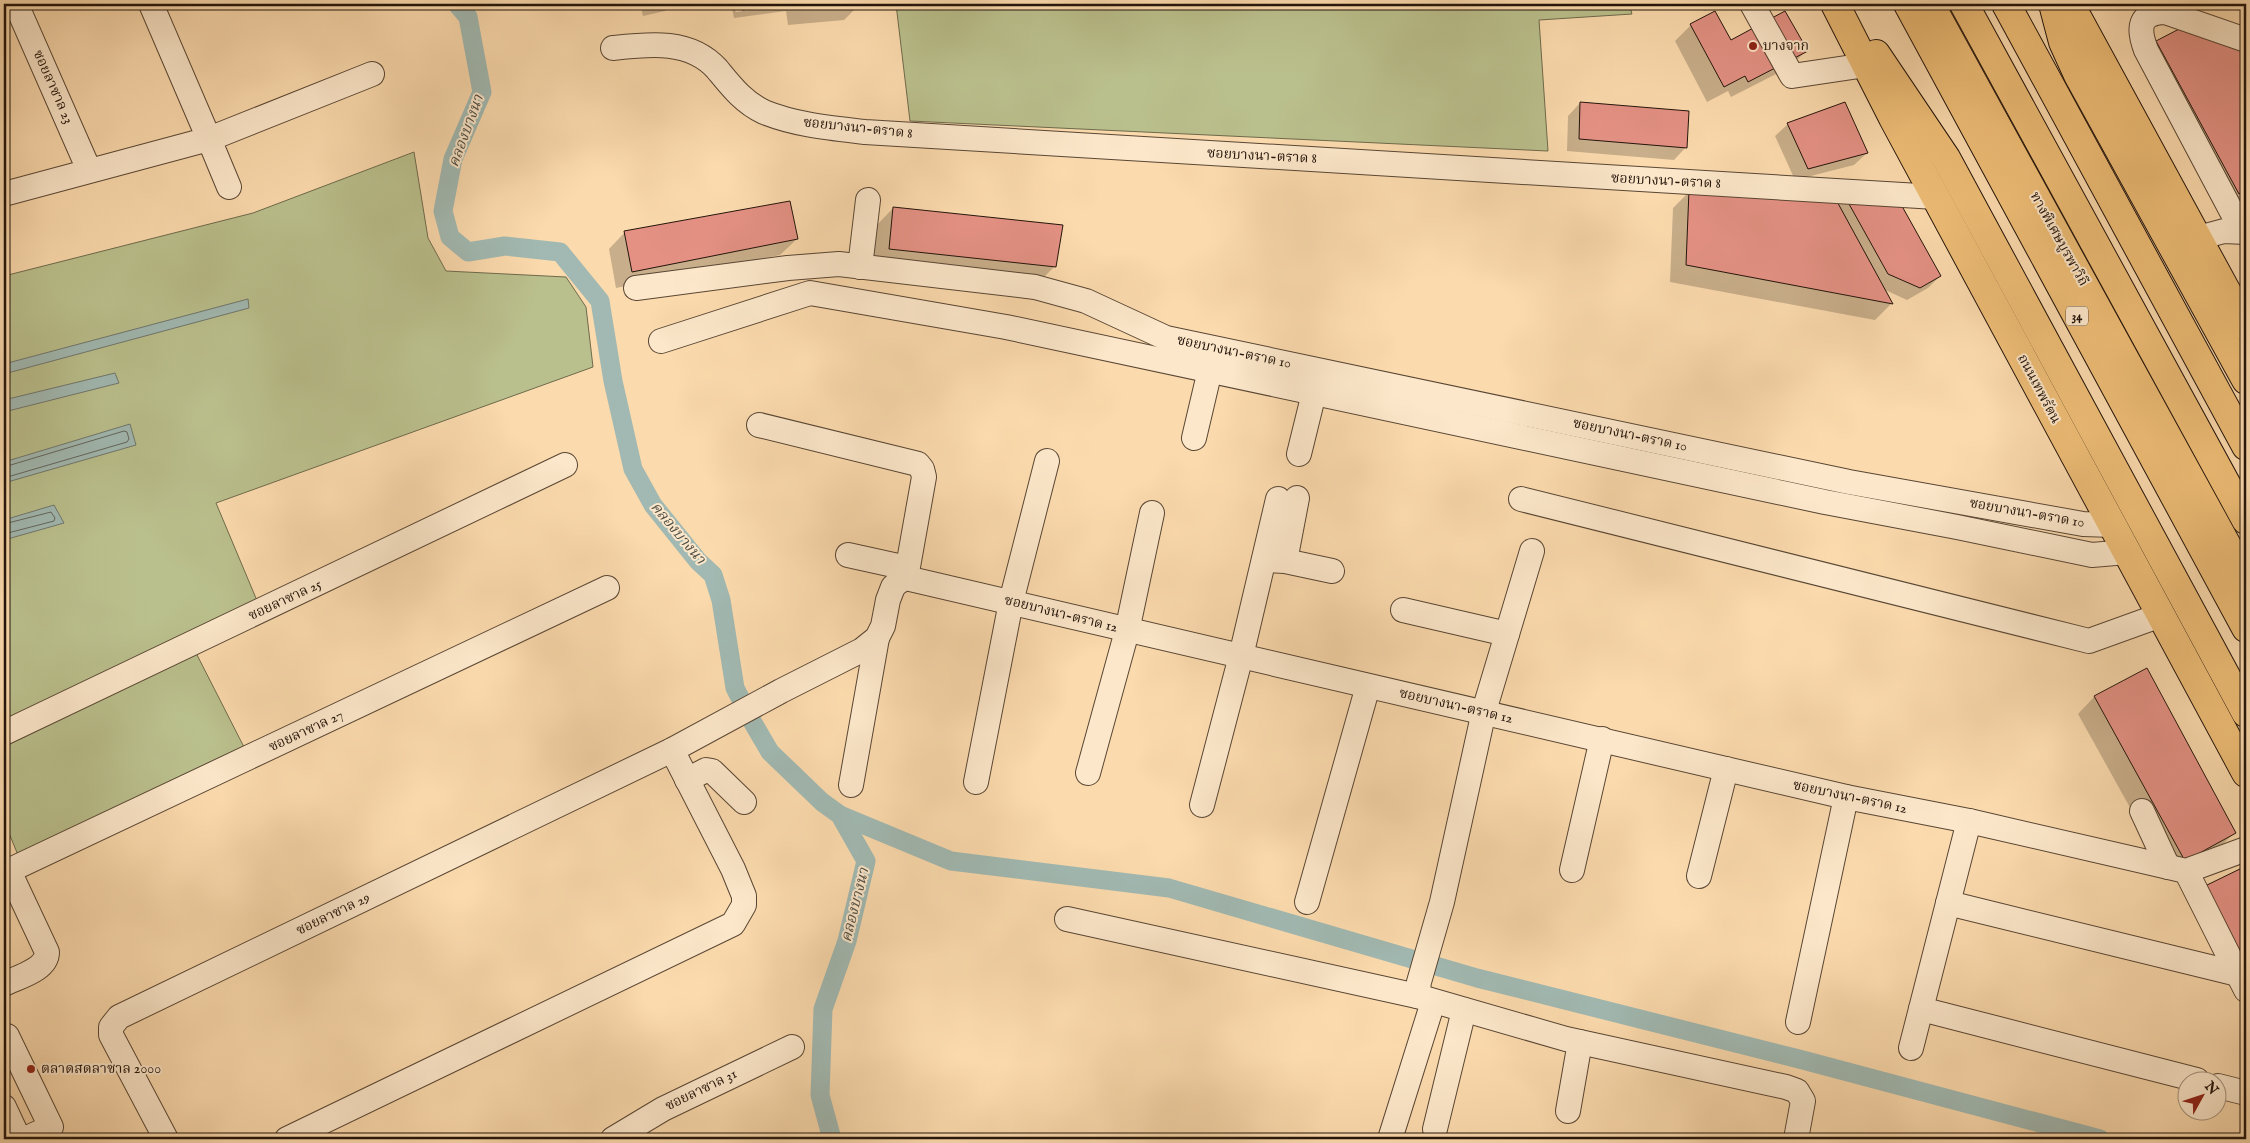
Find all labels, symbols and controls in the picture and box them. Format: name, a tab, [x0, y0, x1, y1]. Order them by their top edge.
place label: บางจาก	[1763, 37, 1809, 55]
marker: บางจาก	[1747, 40, 1759, 52]
street label: ซอยลาซาล 23	[29, 47, 77, 127]
water label: คลองบางนา	[444, 92, 488, 170]
street label: ซอยบางนา-ตราด 8	[802, 113, 914, 143]
street label: ซอยบางนา-ตราด 8	[1207, 144, 1317, 168]
street label: ซอยบางนา-ตราด 8	[1611, 169, 1721, 193]
street label: ทางพิเศษบูรพาวิถี	[2026, 189, 2092, 289]
road number: 34	[2066, 306, 2088, 326]
street label: ซอยบางนา-ตราด 10	[1175, 331, 1293, 373]
street label: ถนนเทพรัตน	[2013, 351, 2065, 427]
street label: ซอยบางนา-ตราด 10	[1571, 414, 1689, 456]
street label: ซอยบางนา-ตราด 10	[1968, 494, 2086, 532]
water label: คลองบางนา	[646, 498, 710, 569]
street label: ซอยลาซาล 25	[246, 575, 324, 625]
street label: ซอยบางนา-ตราด 12	[1002, 591, 1120, 637]
street label: ซอยบางนา-ตราด 12	[1397, 684, 1515, 728]
street label: ซอยลาซาล 27	[266, 706, 346, 756]
street label: ซอยบางนา-ตราด 12	[1791, 776, 1909, 818]
water label: คลองบางนา	[837, 865, 874, 944]
street label: ซอยลาซาล 29	[293, 888, 373, 940]
place label: ตลาดสดลาซาล 2000	[41, 1060, 161, 1078]
marker: ตลาดสดลาซาล 2000	[25, 1063, 37, 1075]
street label: ซอยลาซาล 31	[662, 1065, 740, 1115]
north arrow	[2178, 1070, 2228, 1120]
text: N	[2200, 1077, 2222, 1099]

